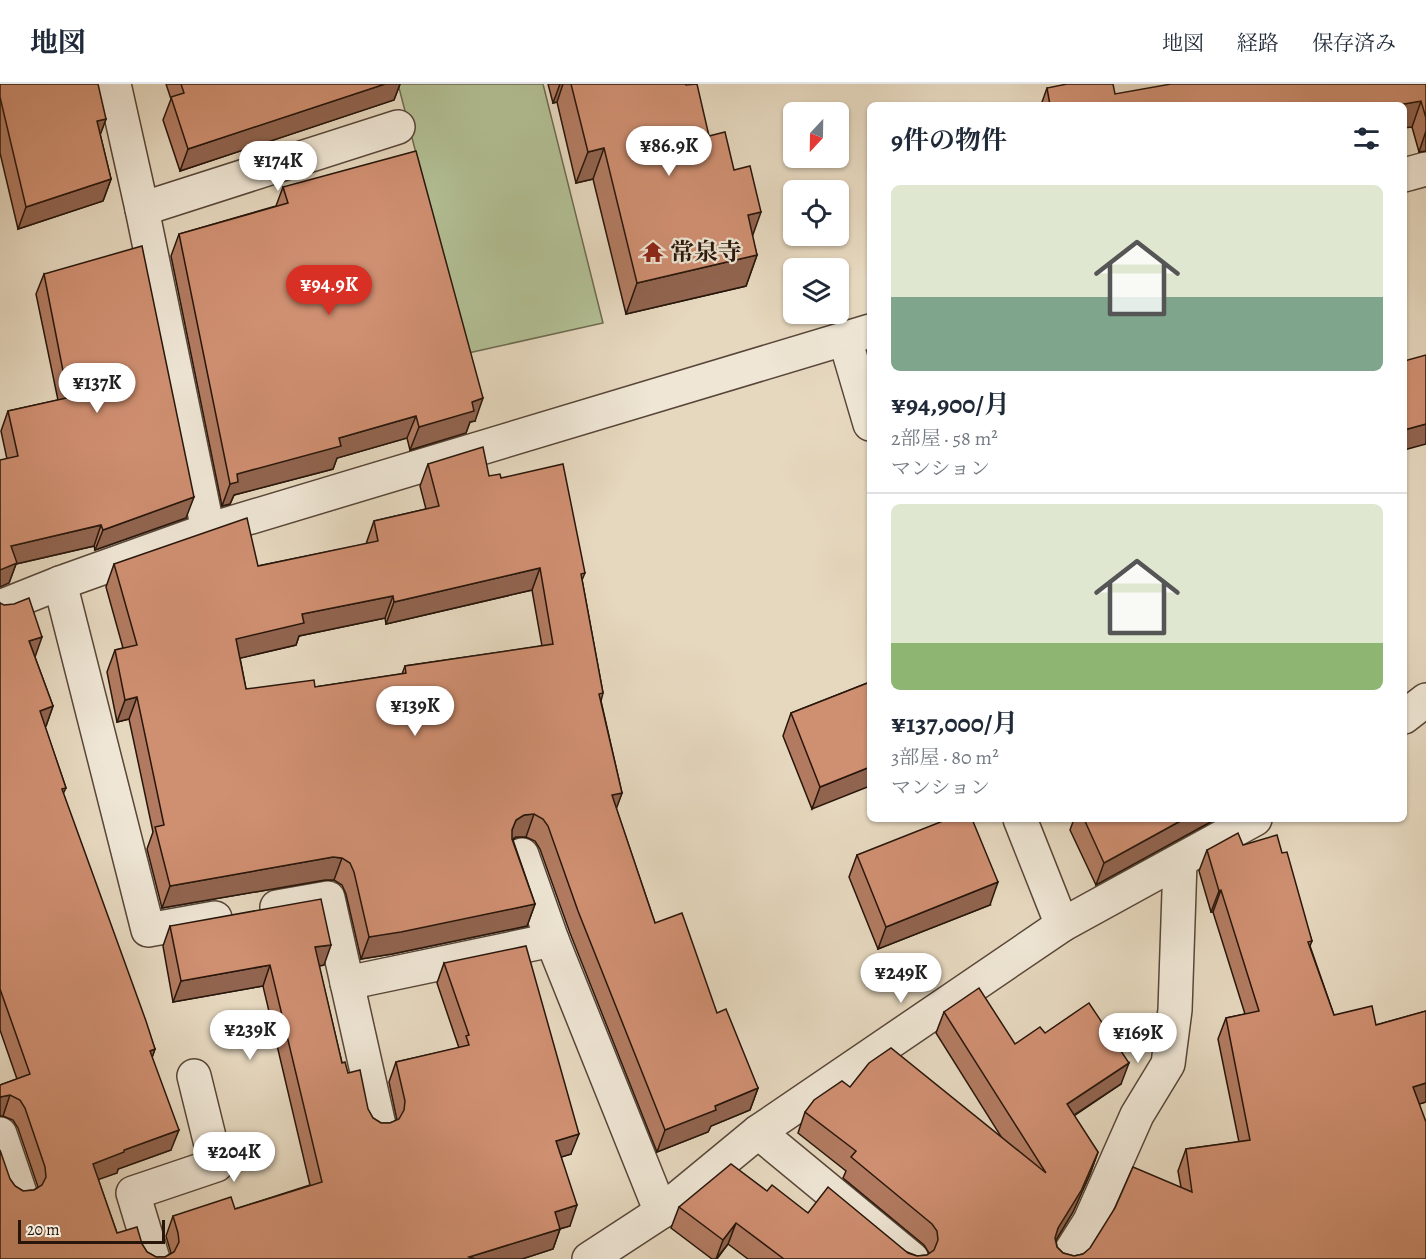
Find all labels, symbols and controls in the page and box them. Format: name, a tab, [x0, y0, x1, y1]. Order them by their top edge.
text: 地図	[30, 24, 86, 62]
text: 地図	[1162, 29, 1204, 57]
text: 経路	[1237, 29, 1279, 57]
text: 保存済み	[1312, 29, 1396, 57]
north arrow	[783, 102, 849, 168]
map controls	[783, 102, 849, 324]
icon: filters	[1350, 122, 1383, 155]
text: 9件の物件	[891, 123, 1007, 158]
pin: ¥86.9K	[620, 126, 718, 177]
text: ¥86.9K	[640, 132, 698, 159]
pin: ¥174K	[236, 141, 320, 192]
text: ¥174K	[253, 147, 303, 174]
button: locate	[783, 180, 849, 246]
icon: home	[1083, 224, 1191, 332]
place label: 常泉寺	[670, 236, 742, 268]
temple icon: 常泉寺	[641, 240, 665, 264]
button: layers	[783, 258, 849, 324]
pin: ¥94.9K	[280, 265, 378, 316]
text: ¥94.9K	[300, 271, 358, 298]
pin: ¥137K	[55, 363, 139, 414]
text: ¥137K	[73, 369, 121, 396]
text: ¥94,900/月	[891, 387, 1010, 422]
text: 2部屋 · 58 m²	[891, 425, 998, 452]
text: マンション	[891, 455, 990, 482]
icon: home	[1083, 543, 1191, 651]
pin: ¥139K	[373, 686, 457, 737]
text: ¥139K	[390, 692, 440, 719]
text: ¥137,000/月	[891, 706, 1018, 741]
text: 3部屋 · 80 m²	[891, 744, 999, 771]
text: マンション	[891, 774, 990, 801]
pin: ¥249K	[859, 953, 943, 1004]
text: ¥249K	[875, 959, 927, 986]
pin: ¥239K	[208, 1010, 292, 1061]
pin: ¥169K	[1096, 1013, 1180, 1064]
text: ¥239K	[224, 1016, 276, 1043]
text: ¥169K	[1113, 1019, 1163, 1046]
pin: ¥204K	[192, 1132, 276, 1183]
text: ¥204K	[207, 1138, 261, 1165]
scale bar	[18, 1217, 165, 1244]
text: 20 m	[27, 1219, 60, 1241]

